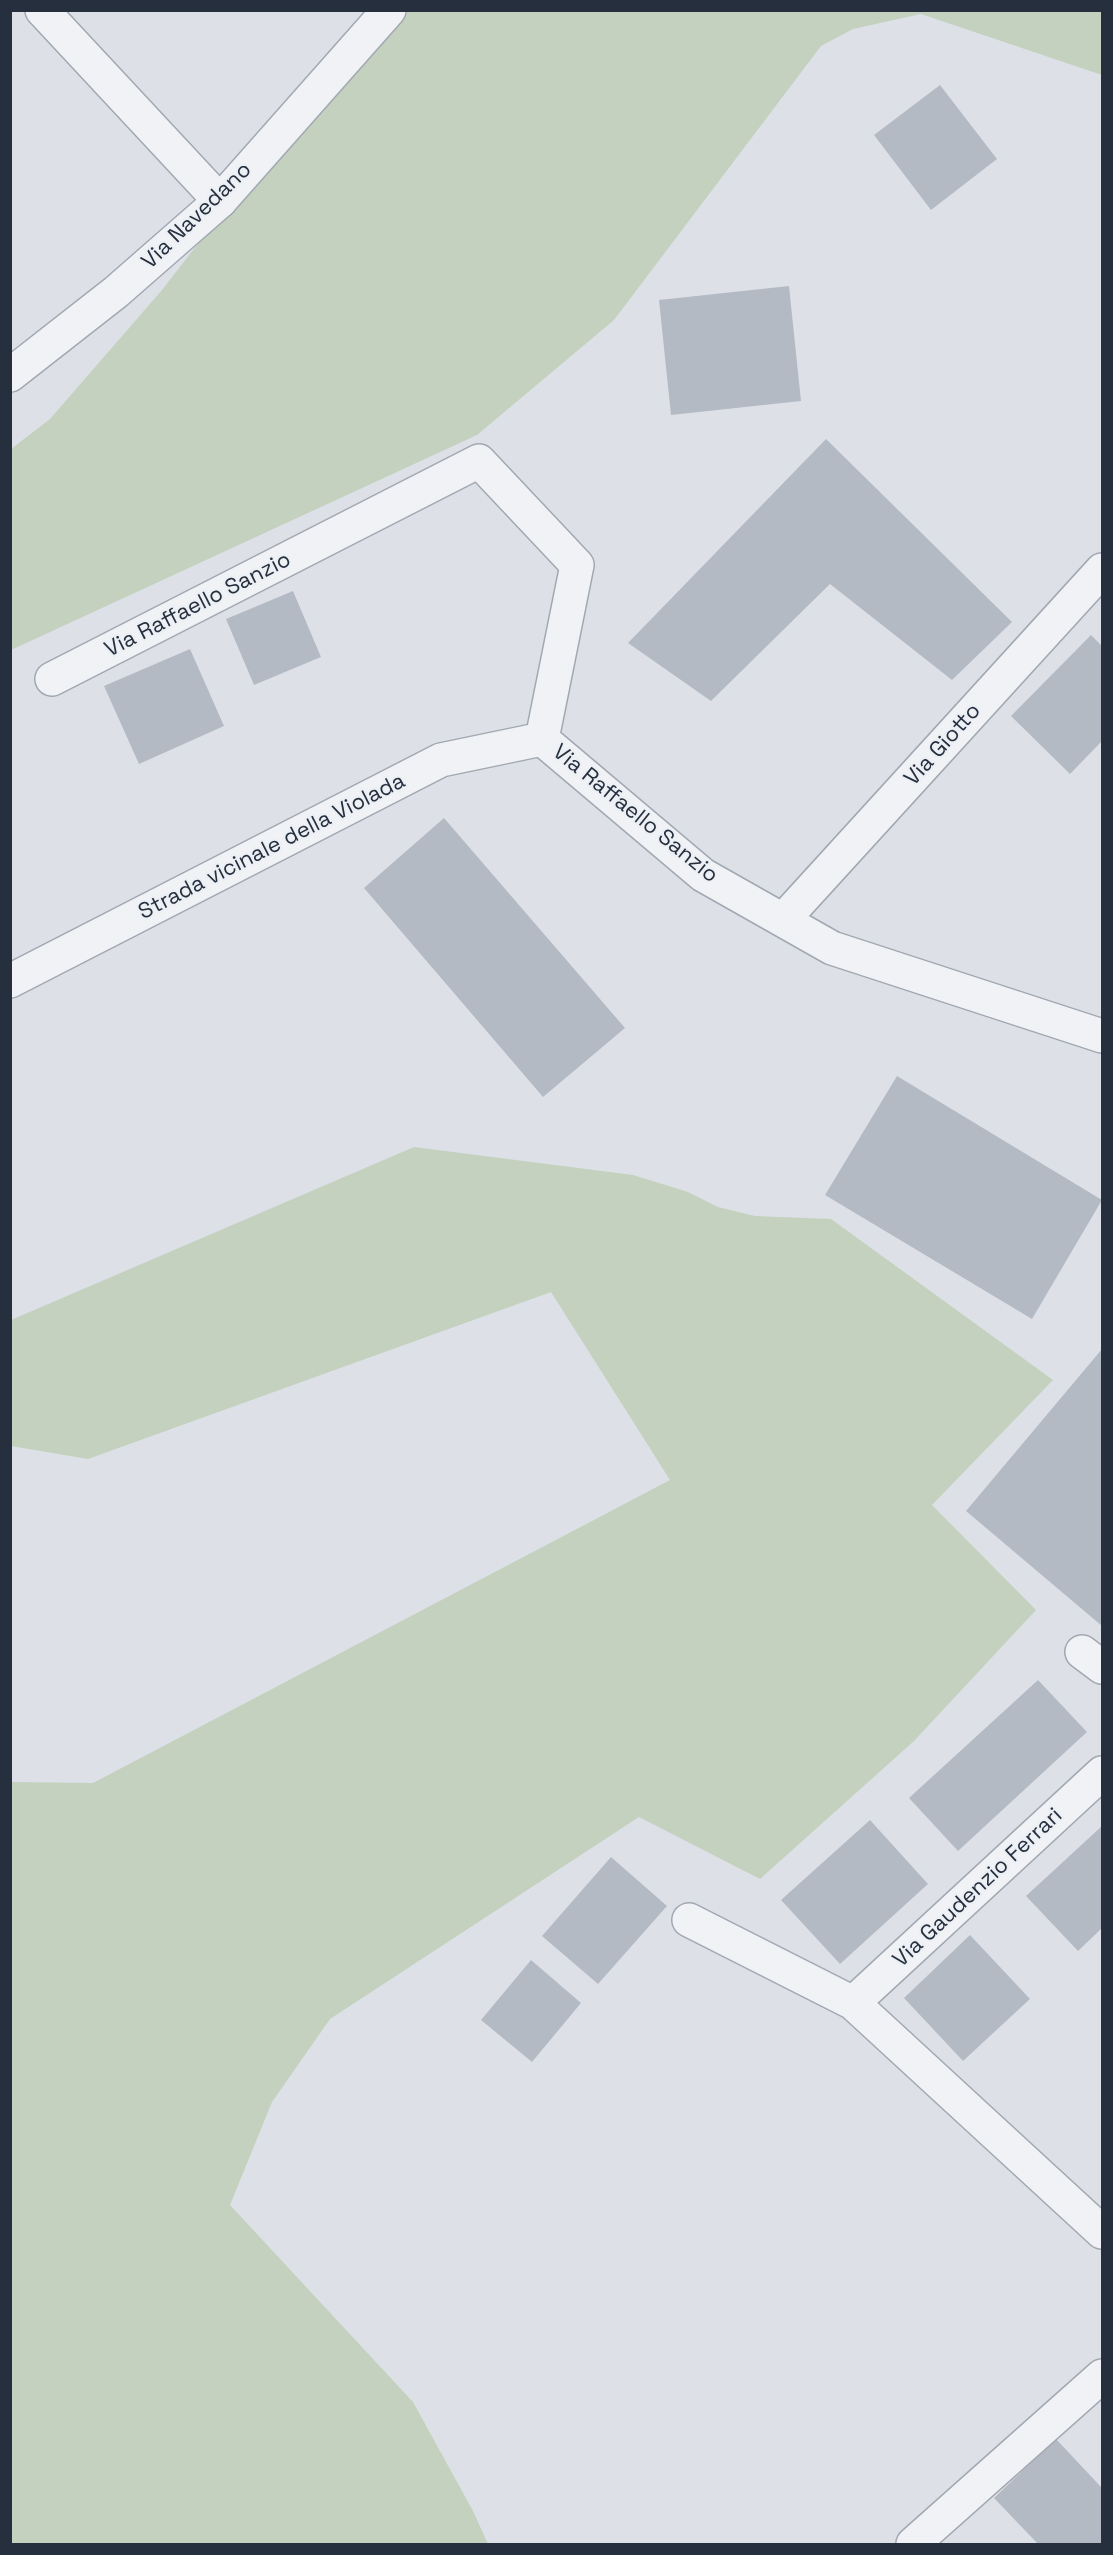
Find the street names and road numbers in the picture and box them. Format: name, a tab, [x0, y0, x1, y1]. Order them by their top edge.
street label: Via Navedano	[137, 157, 257, 275]
street label: Via Raffaello Sanzio	[101, 547, 295, 663]
street label: Via Giotto	[899, 698, 987, 792]
street label: Via Raffaello Sanzio	[547, 739, 723, 889]
street label: Strada vicinale della Violada	[134, 768, 410, 926]
street label: Via Gaudenzio Ferrari	[888, 1803, 1068, 1973]

